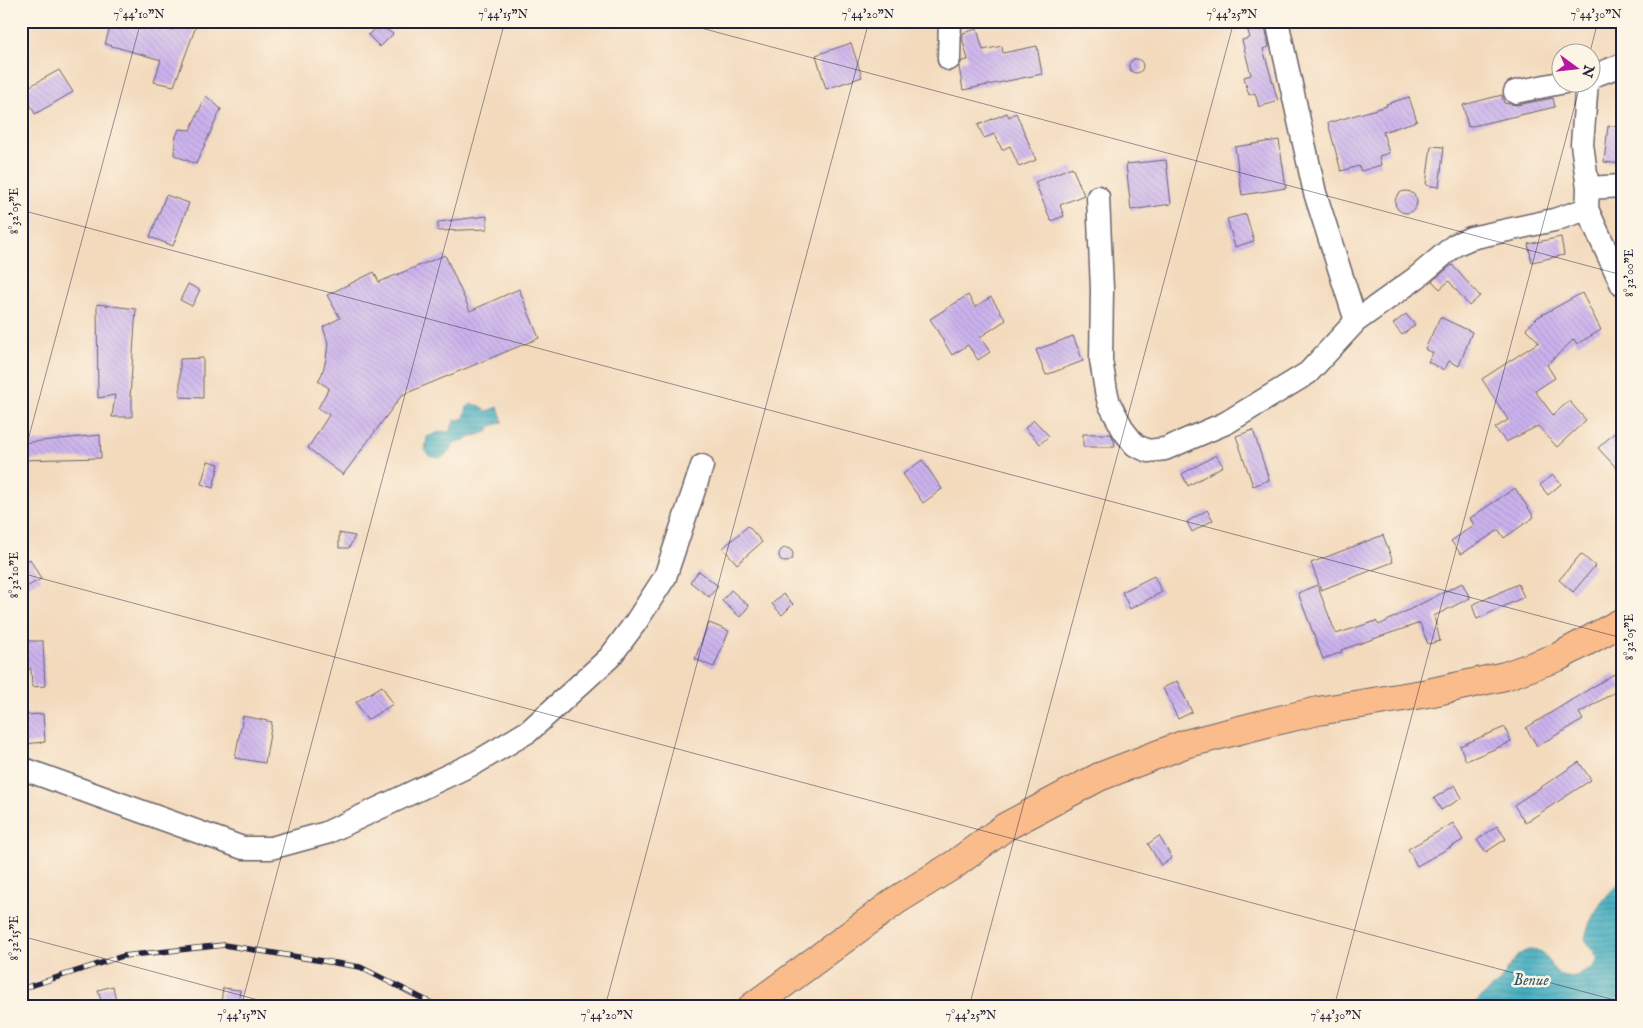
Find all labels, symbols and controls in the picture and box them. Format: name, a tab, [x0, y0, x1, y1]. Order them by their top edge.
text: 7°44'10"N	[113, 7, 165, 22]
text: 7°44'15"N	[478, 7, 528, 22]
text: 7°44'20"N	[842, 7, 895, 22]
text: 7°44'25"N	[1207, 7, 1258, 22]
text: 7°44'30"N	[1570, 7, 1622, 22]
north arrow	[1550, 42, 1600, 92]
text: N	[1577, 62, 1598, 79]
text: 8°32'05"E	[7, 188, 22, 234]
text: 8°32'00"E	[1622, 249, 1637, 297]
text: 8°32'10"E	[7, 552, 22, 598]
text: 8°32'05"E	[1622, 614, 1637, 660]
text: 8°32'15"E	[7, 915, 22, 961]
water label: Benue	[1513, 971, 1549, 991]
text: 7°44'15"N	[217, 1008, 267, 1023]
text: 7°44'20"N	[581, 1008, 634, 1023]
text: 7°44'25"N	[946, 1008, 997, 1023]
text: 7°44'30"N	[1310, 1008, 1362, 1023]

